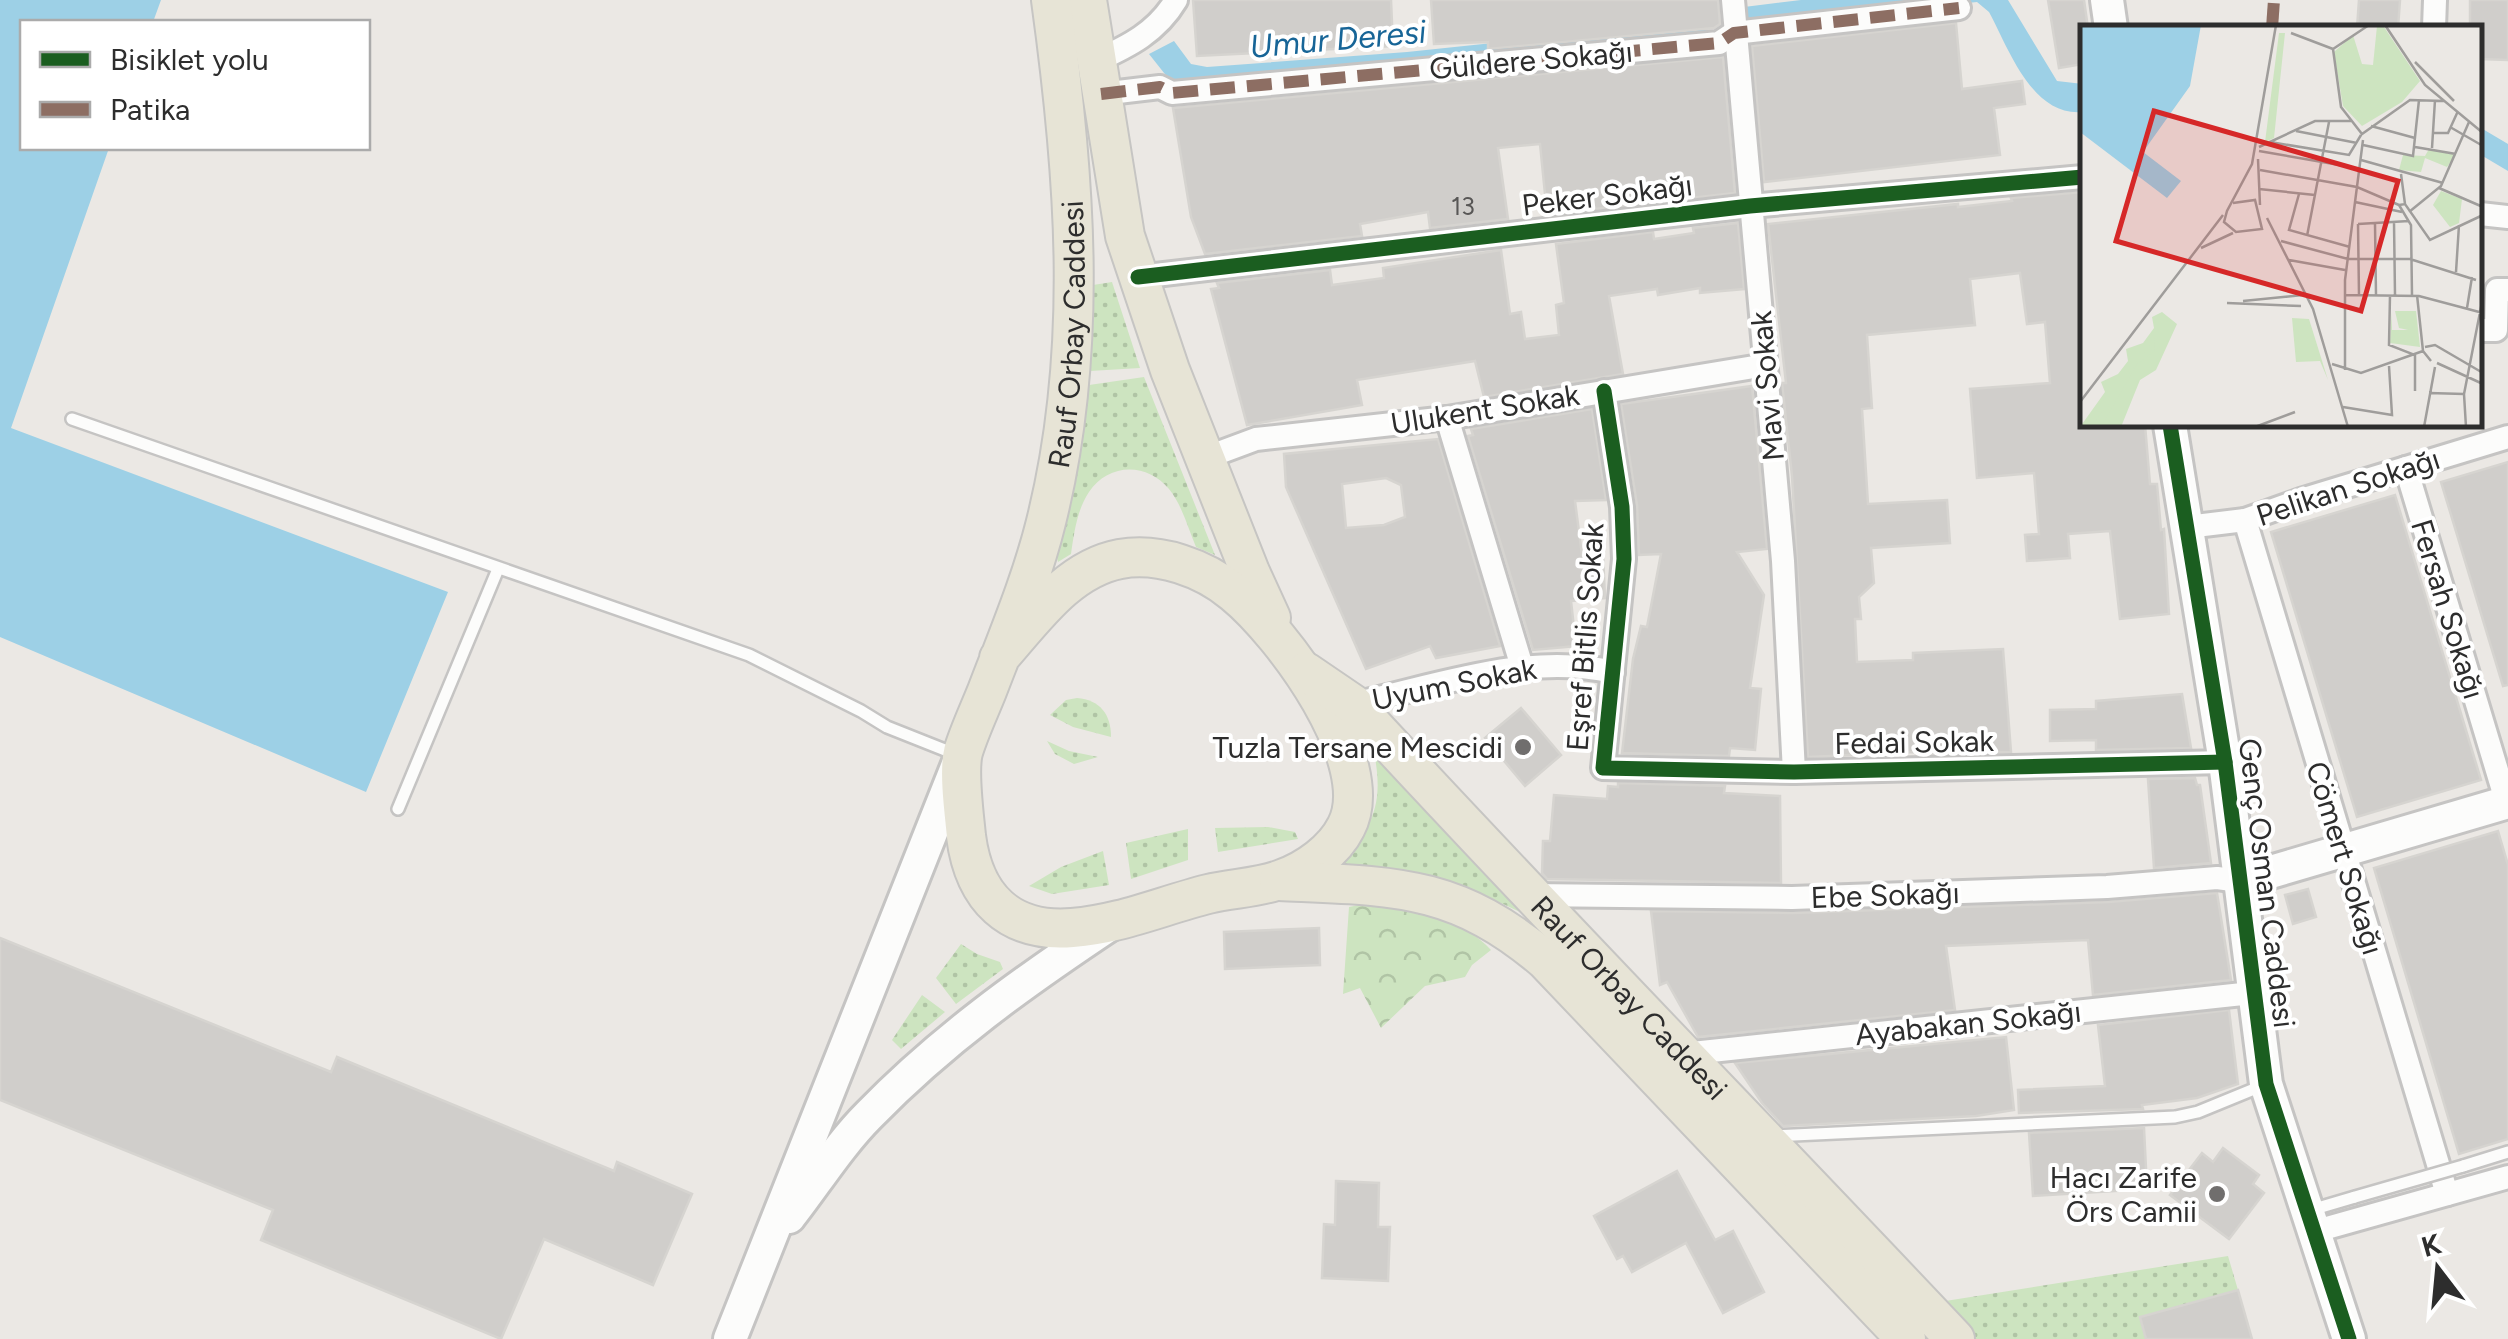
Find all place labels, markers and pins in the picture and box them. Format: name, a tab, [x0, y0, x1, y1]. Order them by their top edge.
place label: Tuzla Tersane Mescidi	[1213, 729, 1503, 766]
marker: Tuzla Tersane Mescidi	[1512, 736, 1534, 758]
place label: Hacı Zarife Örs Camii	[2050, 1159, 2197, 1230]
marker: Hacı Zarife Örs Camii	[2206, 1183, 2228, 1205]

